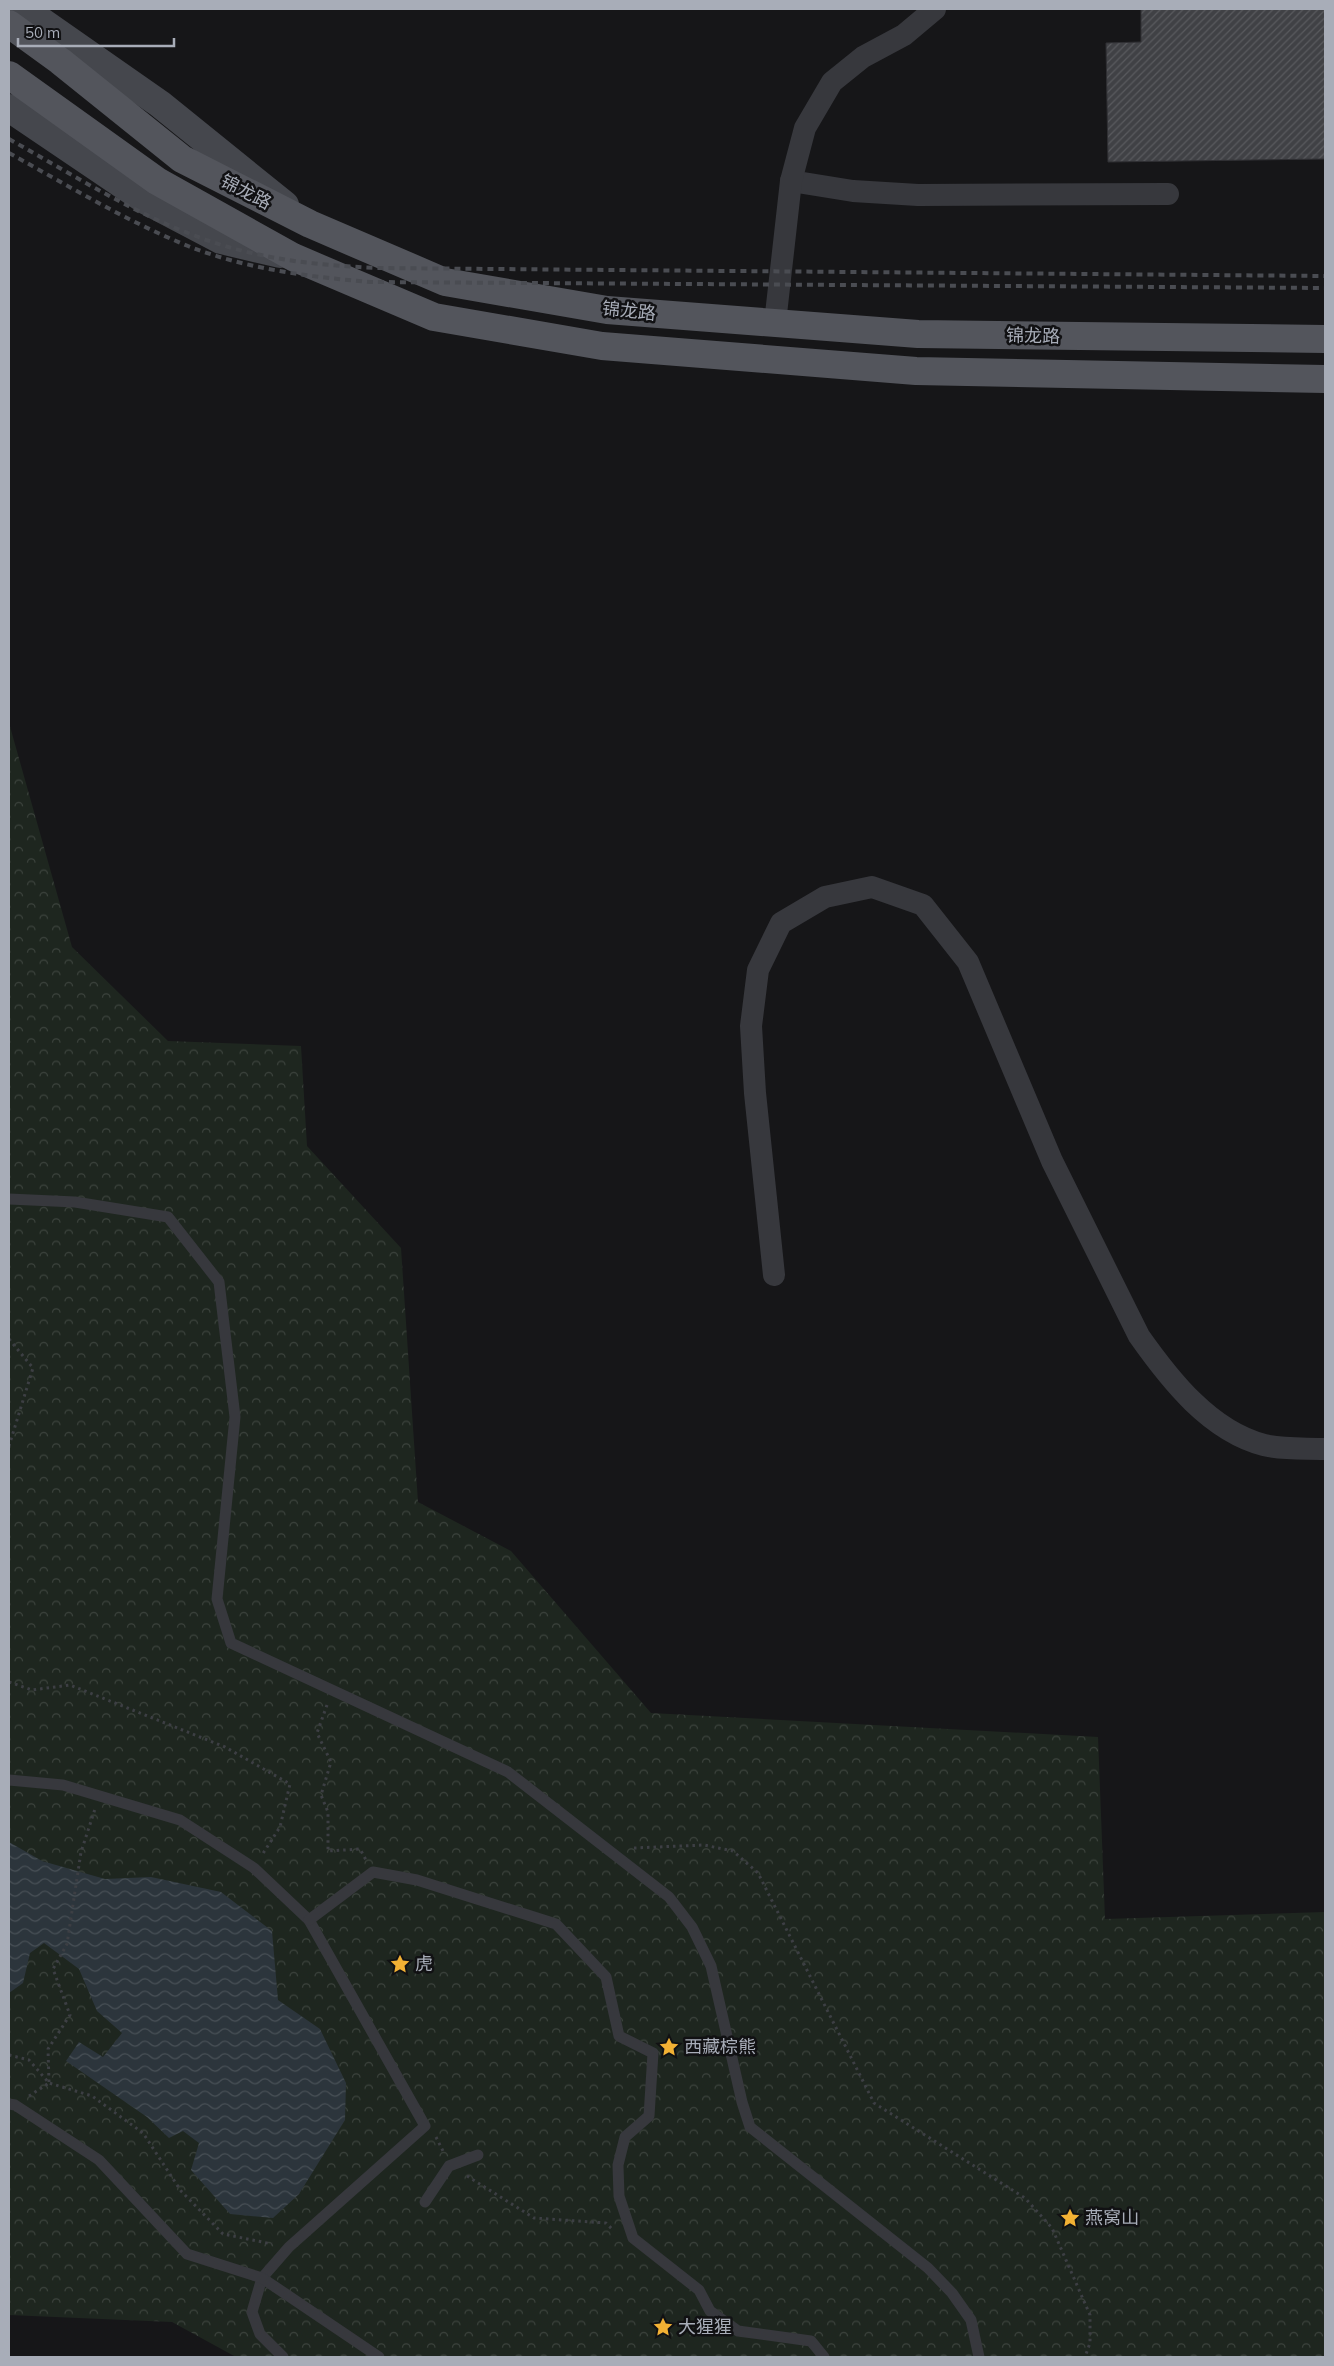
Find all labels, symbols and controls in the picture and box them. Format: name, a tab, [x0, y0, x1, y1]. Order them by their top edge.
scale bar	[18, 15, 174, 47]
text: 50 m	[25, 23, 60, 42]
street label: 锦龙路	[217, 169, 276, 214]
street label: 锦龙路	[601, 296, 657, 325]
street label: 锦龙路	[1006, 324, 1060, 347]
place label: 虎	[415, 1952, 433, 1975]
place icon: 虎	[389, 1953, 411, 1975]
place label: 西藏棕熊	[684, 2035, 756, 2058]
place icon: 西藏棕熊	[658, 2036, 680, 2058]
place label: 燕窝山	[1085, 2206, 1139, 2229]
place icon: 燕窝山	[1059, 2207, 1081, 2229]
place label: 大猩猩	[678, 2315, 732, 2338]
place icon: 大猩猩	[652, 2316, 674, 2338]

